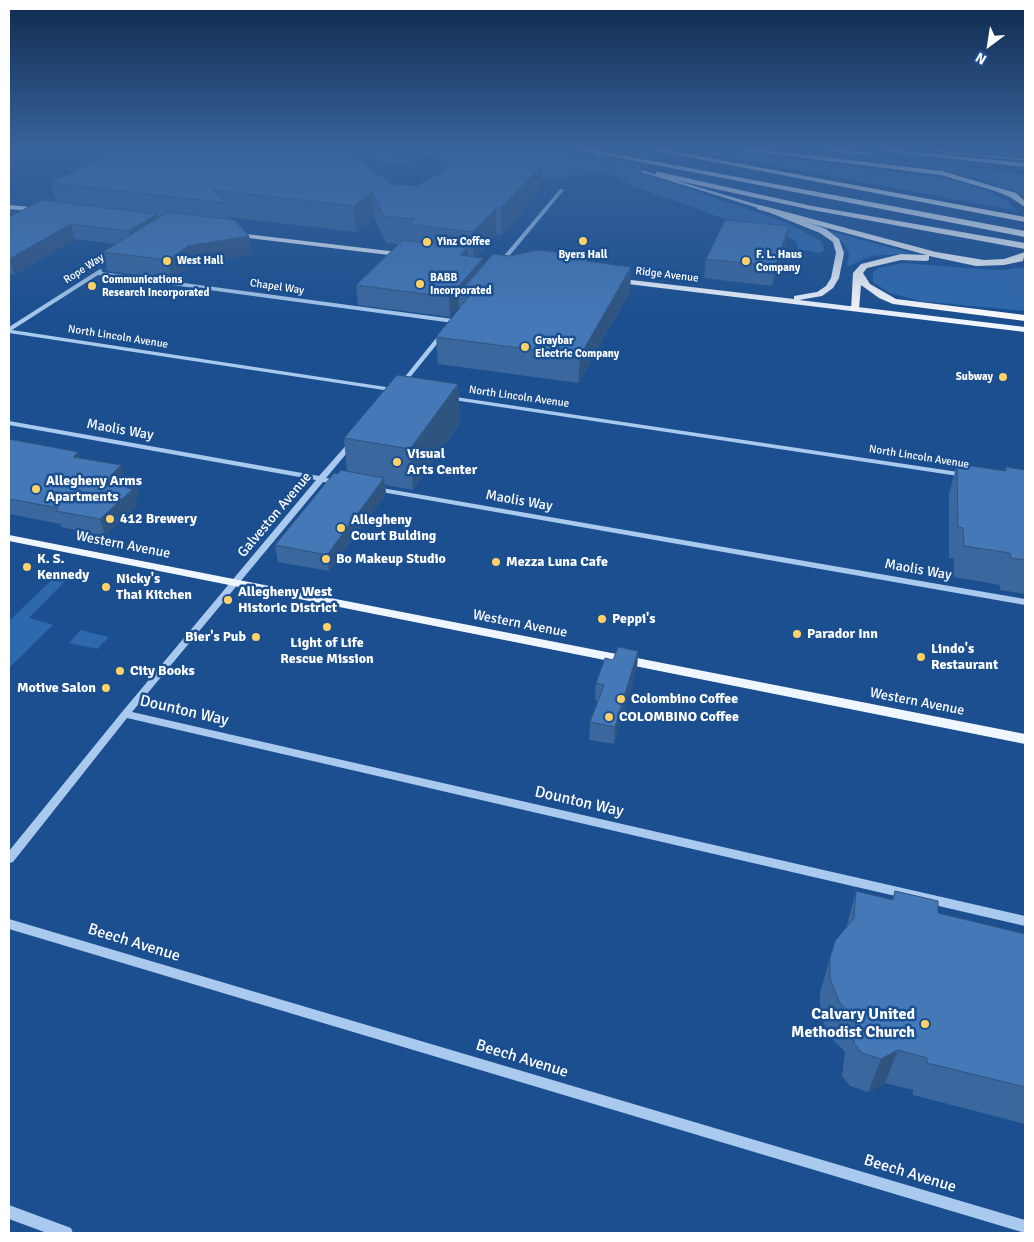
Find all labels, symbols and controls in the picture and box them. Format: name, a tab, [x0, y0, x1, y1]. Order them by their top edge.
north arrow	[964, 20, 1014, 70]
text: N	[972, 48, 990, 68]
place label: Yinz Coffee	[437, 235, 490, 249]
marker: Byers Hall	[577, 235, 589, 247]
marker: Yinz Coffee	[421, 236, 433, 248]
place label: Byers Hall	[558, 248, 608, 262]
place label: F. L. Haus Company	[756, 248, 802, 274]
street label: Rope Way	[61, 251, 107, 287]
place label: West Hall	[177, 254, 223, 268]
marker: West Hall	[161, 255, 173, 267]
marker: F. L. Haus Company	[740, 255, 752, 267]
street label: Ridge Avenue	[635, 265, 699, 285]
place label: BABB Incorporated	[430, 271, 492, 297]
place label: Communications Research Incorporated	[102, 273, 209, 299]
street label: Chapel Way	[249, 277, 305, 297]
marker: BABB Incorporated	[414, 278, 426, 290]
marker: Communications Research Incorporated	[86, 280, 98, 292]
street label: North Lincoln Avenue	[67, 323, 169, 351]
place label: Graybar Electric Company	[535, 334, 619, 360]
marker: Graybar Electric Company	[519, 341, 531, 353]
place label: Subway	[956, 370, 993, 384]
marker: Subway	[997, 371, 1009, 383]
street label: North Lincoln Avenue	[468, 383, 570, 411]
street label: Maolis Way	[85, 416, 155, 444]
street label: North Lincoln Avenue	[868, 443, 970, 471]
place label: Visual Arts Center	[407, 446, 477, 478]
marker: Visual Arts Center	[391, 456, 403, 468]
street label: Galveston Avenue	[235, 469, 315, 561]
place label: Allegheny Arms Apartments	[46, 473, 142, 506]
marker: Allegheny Arms Apartments	[30, 483, 42, 495]
street label: Maolis Way	[484, 487, 554, 515]
place label: 412 Brewery	[120, 511, 197, 527]
place label: Allegheny Court Bulding	[351, 512, 436, 544]
marker: 412 Brewery	[104, 513, 116, 525]
marker: Allegheny Court Bulding	[335, 522, 347, 534]
street label: Western Avenue	[74, 528, 172, 562]
place label: K. S. Kennedy	[37, 551, 89, 584]
place label: Bo Makeup Studio	[336, 551, 446, 567]
marker: Bo Makeup Studio	[320, 553, 332, 565]
place label: Mezza Luna Cafe	[506, 554, 608, 570]
marker: Mezza Luna Cafe	[490, 556, 502, 568]
street label: Maolis Way	[883, 556, 953, 584]
marker: K. S. Kennedy	[21, 561, 33, 573]
place label: Nicky's Thai Kitchen	[116, 571, 192, 604]
marker: Nicky's Thai Kitchen	[100, 581, 112, 593]
place label: Allegheny West Historic District	[238, 584, 337, 616]
marker: Allegheny West Historic District	[222, 594, 234, 606]
street label: Western Avenue	[471, 607, 569, 641]
place label: Peppi's	[612, 611, 656, 627]
marker: Peppi's	[596, 613, 608, 625]
marker: Light of Life Rescue Mission	[321, 621, 333, 633]
place label: Parador Inn	[807, 626, 878, 642]
marker: Parador Inn	[791, 628, 803, 640]
place label: Bier's Pub	[185, 629, 246, 645]
marker: Bier's Pub	[250, 631, 262, 643]
place label: Light of Life Rescue Mission	[280, 635, 374, 668]
place label: Lindo's Restaurant	[931, 641, 998, 674]
marker: Lindo's Restaurant	[915, 651, 927, 663]
place label: City Books	[130, 663, 195, 679]
marker: City Books	[114, 665, 126, 677]
place label: Motive Salon	[17, 680, 96, 696]
marker: Motive Salon	[100, 682, 112, 694]
street label: Western Avenue	[868, 685, 966, 719]
street label: Dounton Way	[138, 691, 230, 731]
place label: Colombino Coffee	[631, 691, 738, 707]
marker: Colombino Coffee	[615, 693, 627, 705]
place label: COLOMBINO Coffee	[619, 709, 739, 725]
marker: COLOMBINO Coffee	[603, 711, 615, 723]
street label: Dounton Way	[533, 782, 625, 822]
street label: Beech Avenue	[86, 920, 182, 966]
place label: Calvary United Methodist Church	[791, 1005, 915, 1043]
marker: Calvary United Methodist Church	[919, 1018, 931, 1030]
street label: Beech Avenue	[474, 1036, 570, 1082]
street label: Beech Avenue	[862, 1151, 958, 1197]

